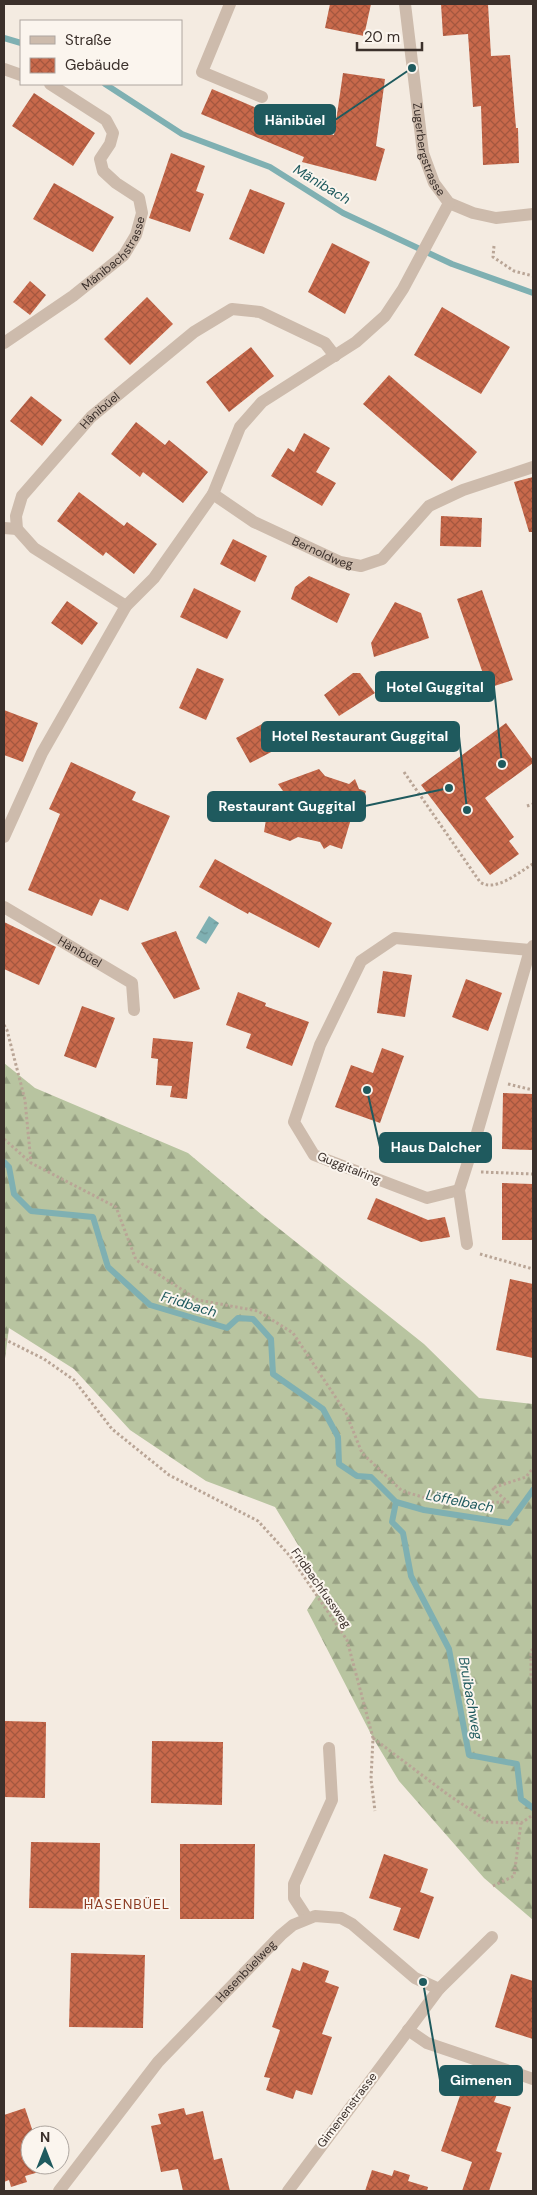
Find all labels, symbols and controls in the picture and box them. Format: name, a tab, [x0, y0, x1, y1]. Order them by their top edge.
legend	[20, 20, 182, 85]
scale bar	[357, 20, 422, 52]
text: 20 m	[364, 27, 400, 47]
text: Straße	[65, 30, 112, 50]
text: Gebäude	[65, 55, 129, 75]
street label: Zugerbergstrasse	[409, 102, 449, 199]
callout: Hänibüel	[255, 105, 335, 134]
text: Hänibüel	[265, 111, 325, 129]
water label: Mänibach	[290, 160, 354, 208]
street label: Mänibachstrasse	[78, 214, 149, 294]
street label: Hänibüel	[76, 388, 123, 432]
street label: Bernoldweg	[289, 533, 355, 572]
callout: Hotel Guggital	[376, 672, 494, 701]
text: Hotel Guggital	[386, 678, 484, 696]
callout: Hotel Restaurant Guggital	[262, 722, 459, 751]
text: Hotel Restaurant Guggital	[272, 727, 448, 745]
callout: Restaurant Guggital	[208, 792, 365, 821]
text: Restaurant Guggital	[219, 797, 355, 815]
street label: Hänibüel	[55, 933, 105, 971]
callout: Haus Dalcher	[380, 1133, 491, 1162]
text: Haus Dalcher	[391, 1138, 482, 1156]
street label: Guggitalring	[315, 1148, 383, 1188]
water label: Fridbach	[159, 1287, 219, 1321]
water label: Löffelbach	[425, 1486, 495, 1516]
street label: Fridbachfussweg	[287, 1545, 355, 1631]
water label: Bruibachweg	[455, 1655, 487, 1741]
district label: HASENBÜEL	[84, 1895, 170, 1913]
street label: Hasenbüelweg	[212, 1936, 280, 2006]
callout: Gimenen	[440, 2066, 522, 2095]
street label: Gimenenstrasse	[313, 2069, 381, 2151]
text: Gimenen	[450, 2071, 512, 2089]
north arrow	[20, 2125, 70, 2175]
text: N	[40, 2128, 50, 2146]

